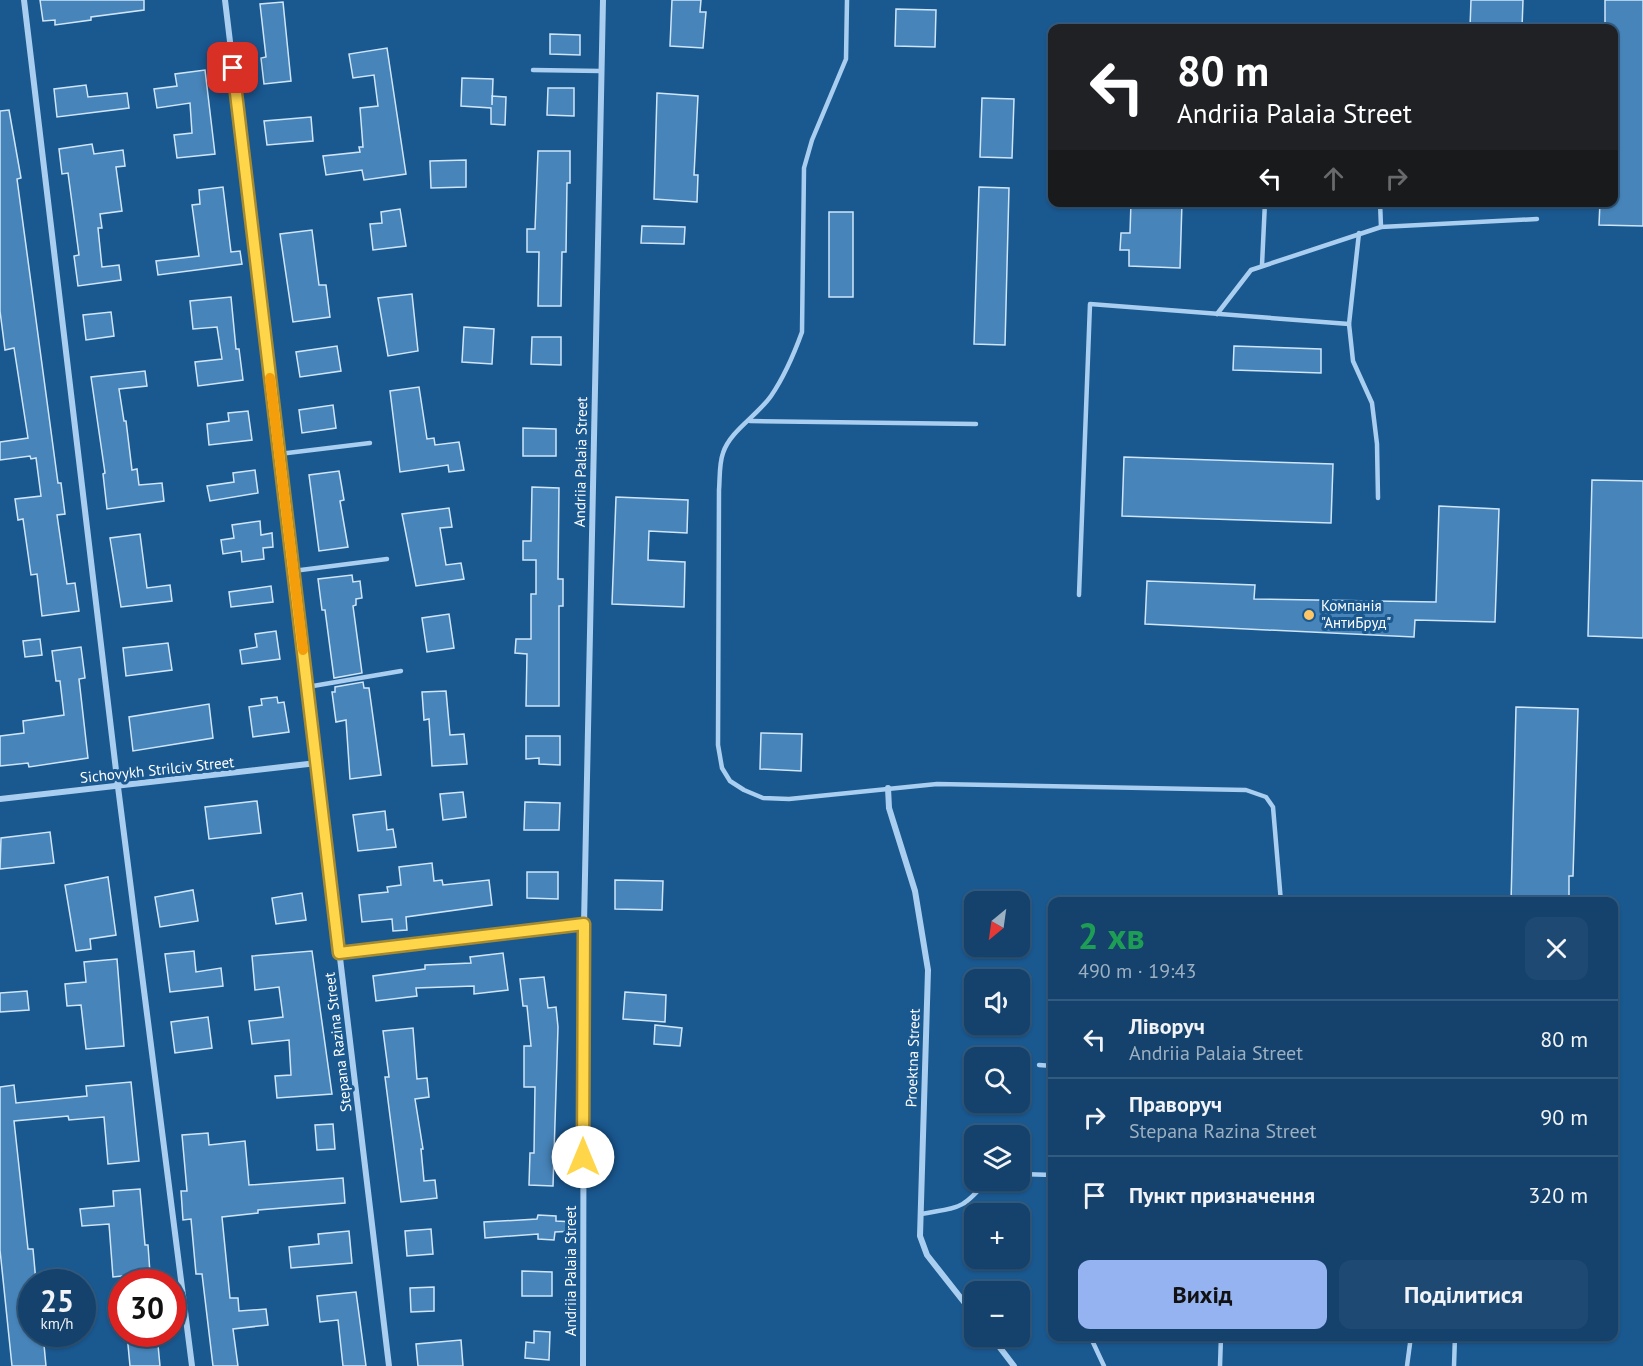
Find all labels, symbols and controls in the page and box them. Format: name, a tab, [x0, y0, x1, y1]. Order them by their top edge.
pin	[207, 42, 258, 93]
text: 80 m	[1177, 43, 1269, 98]
icon: left	[1078, 48, 1156, 126]
icon: arrive	[216, 51, 249, 84]
text: Andriia Palaia Street	[1177, 96, 1412, 130]
icon: left	[1254, 162, 1287, 195]
icon: ahead	[1317, 162, 1350, 195]
icon: right	[1380, 162, 1413, 195]
street label: Andriia Palaia Street	[570, 397, 591, 527]
place label: Компанія "АнтиБруд"	[1321, 596, 1391, 632]
marker: Компанія "АнтиБруд"	[1302, 608, 1316, 622]
street label: Sichovykh Strilciv Street	[79, 752, 235, 787]
north arrow	[964, 891, 1030, 957]
map controls	[964, 891, 1030, 1347]
text: 2 хв	[1078, 912, 1145, 959]
button: close	[1525, 917, 1588, 980]
text: 490 m · 19:43	[1078, 958, 1196, 984]
button: sound	[964, 969, 1030, 1035]
street label: Stepana Razina Street	[320, 971, 356, 1113]
street label: Proektna Street	[901, 1008, 924, 1108]
text: Ліворуч	[1129, 1012, 1205, 1040]
icon: left	[1078, 1023, 1111, 1056]
text: 80 m	[1540, 1025, 1588, 1053]
text: Andriia Palaia Street	[1129, 1040, 1303, 1066]
button: search	[964, 1047, 1030, 1113]
text: Праворуч	[1129, 1090, 1222, 1118]
icon: right	[1078, 1101, 1111, 1134]
text: 90 m	[1540, 1103, 1588, 1131]
text: Stepana Razina Street	[1129, 1118, 1316, 1144]
position arrow	[551, 1125, 615, 1189]
button: layers	[964, 1125, 1030, 1191]
icon: arrive	[1078, 1179, 1111, 1212]
text: Пункт призначення	[1129, 1181, 1315, 1209]
text: 320 m	[1528, 1181, 1588, 1209]
button: +	[964, 1203, 1030, 1269]
street label: Andriia Palaia Street	[561, 1206, 580, 1336]
button: Вихід	[1078, 1260, 1327, 1329]
button: Поділитися	[1339, 1260, 1588, 1329]
speed limit sign: 30	[108, 1269, 186, 1347]
text: 25	[40, 1281, 74, 1320]
button: −	[964, 1281, 1030, 1347]
text: km/h	[41, 1314, 73, 1333]

